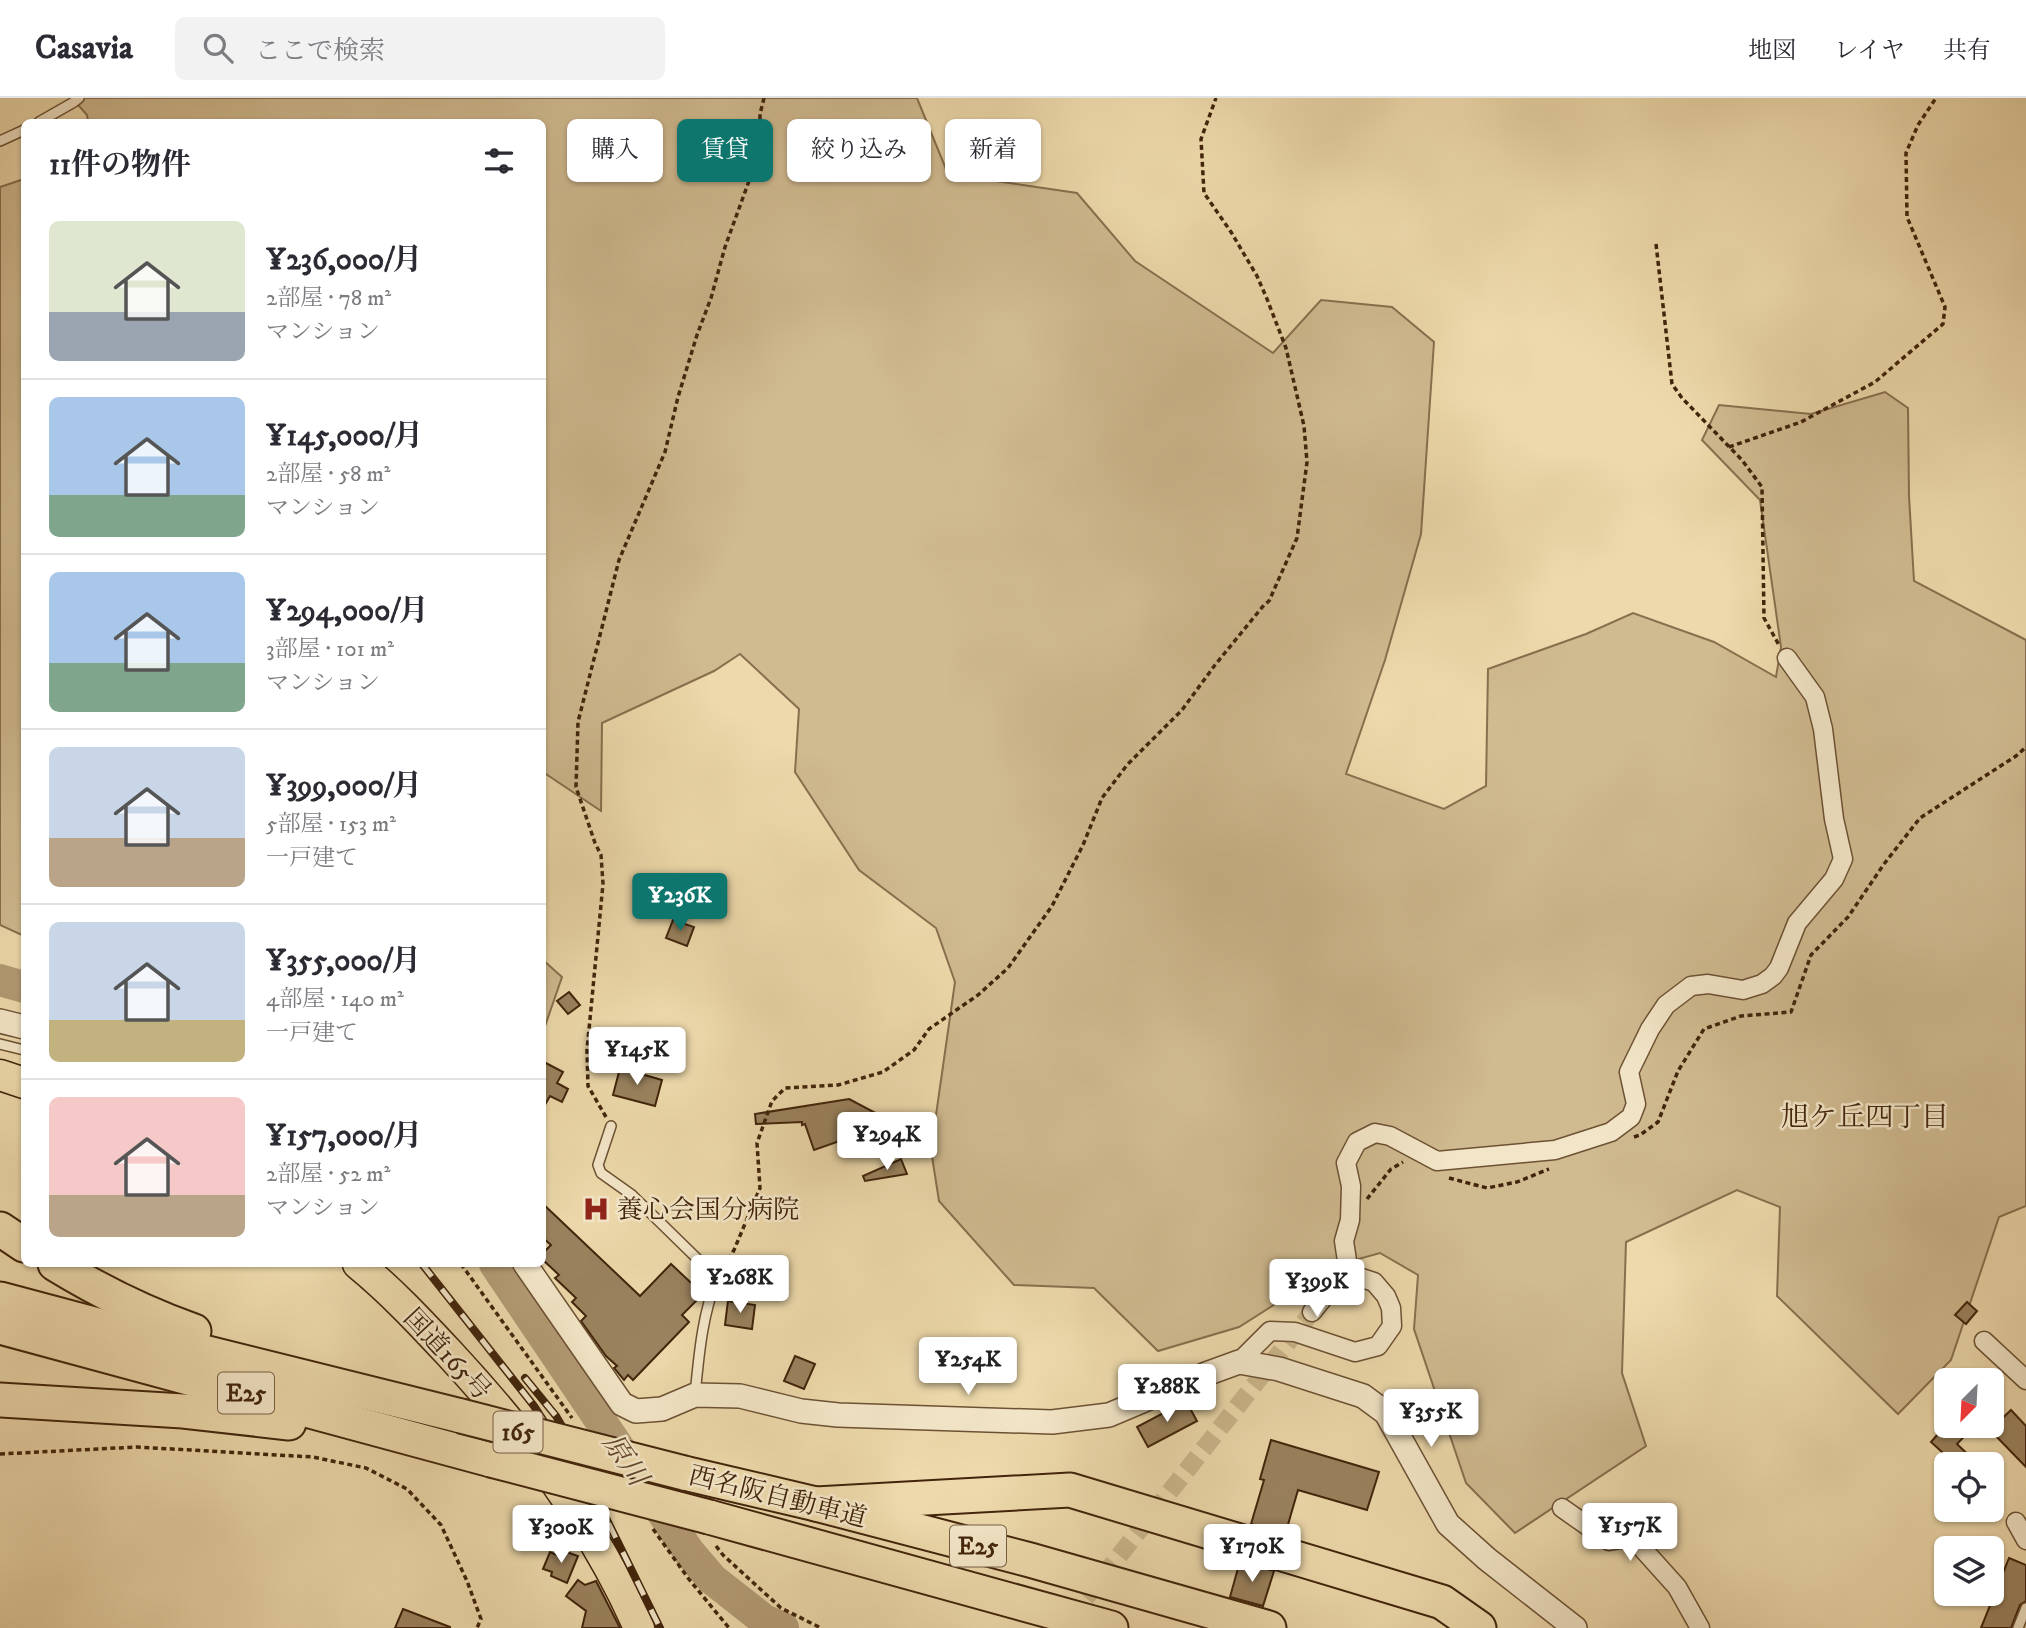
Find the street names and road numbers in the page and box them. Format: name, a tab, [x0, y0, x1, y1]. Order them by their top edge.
street label: 国道165号	[396, 1302, 498, 1408]
road number: E25	[218, 1372, 274, 1414]
road number: 165	[494, 1412, 542, 1452]
street label: 西名阪自動車道	[685, 1459, 870, 1535]
road number: E25	[950, 1526, 1006, 1566]

